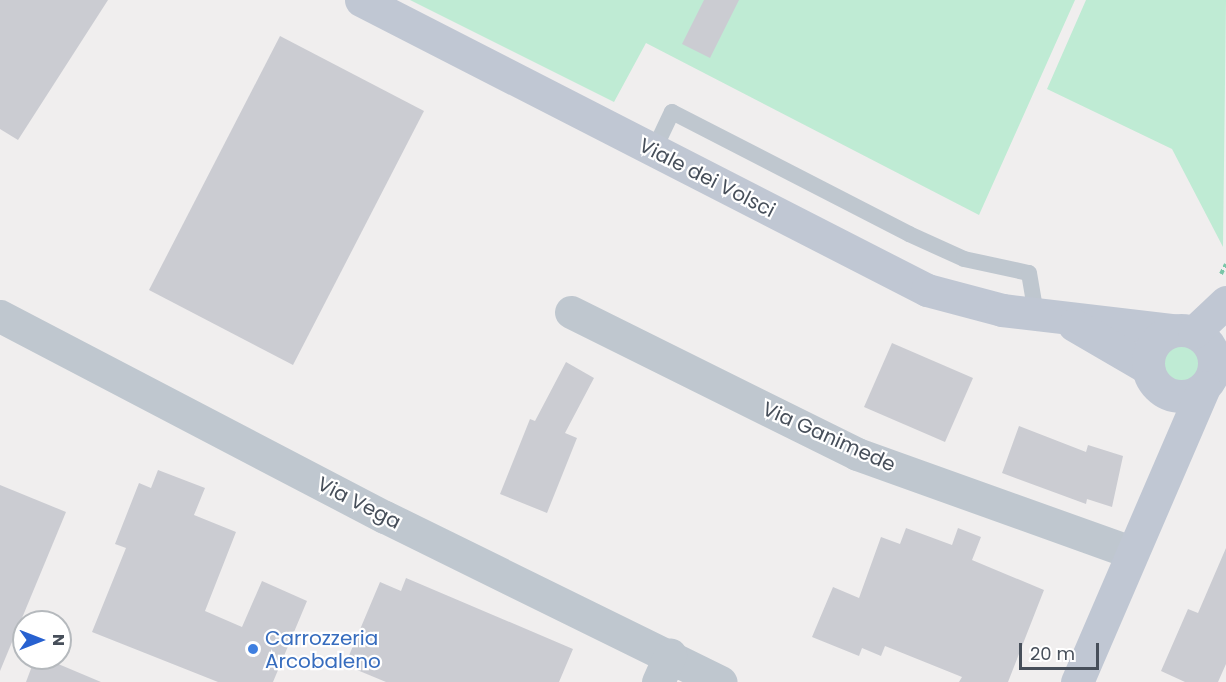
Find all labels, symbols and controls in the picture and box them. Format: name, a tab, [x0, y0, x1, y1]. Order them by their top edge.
street label: Viale dei Volsci	[635, 133, 779, 223]
street label: Via Ganimede	[759, 397, 899, 477]
street label: Via Vega	[313, 472, 405, 534]
north arrow	[12, 610, 72, 670]
place label: Carrozzeria Arcobaleno	[265, 626, 381, 673]
scale bar	[1022, 631, 1102, 669]
text: N	[47, 634, 70, 646]
text: 20 m	[1030, 641, 1075, 666]
marker: Carrozzeria Arcobaleno	[246, 642, 260, 656]

